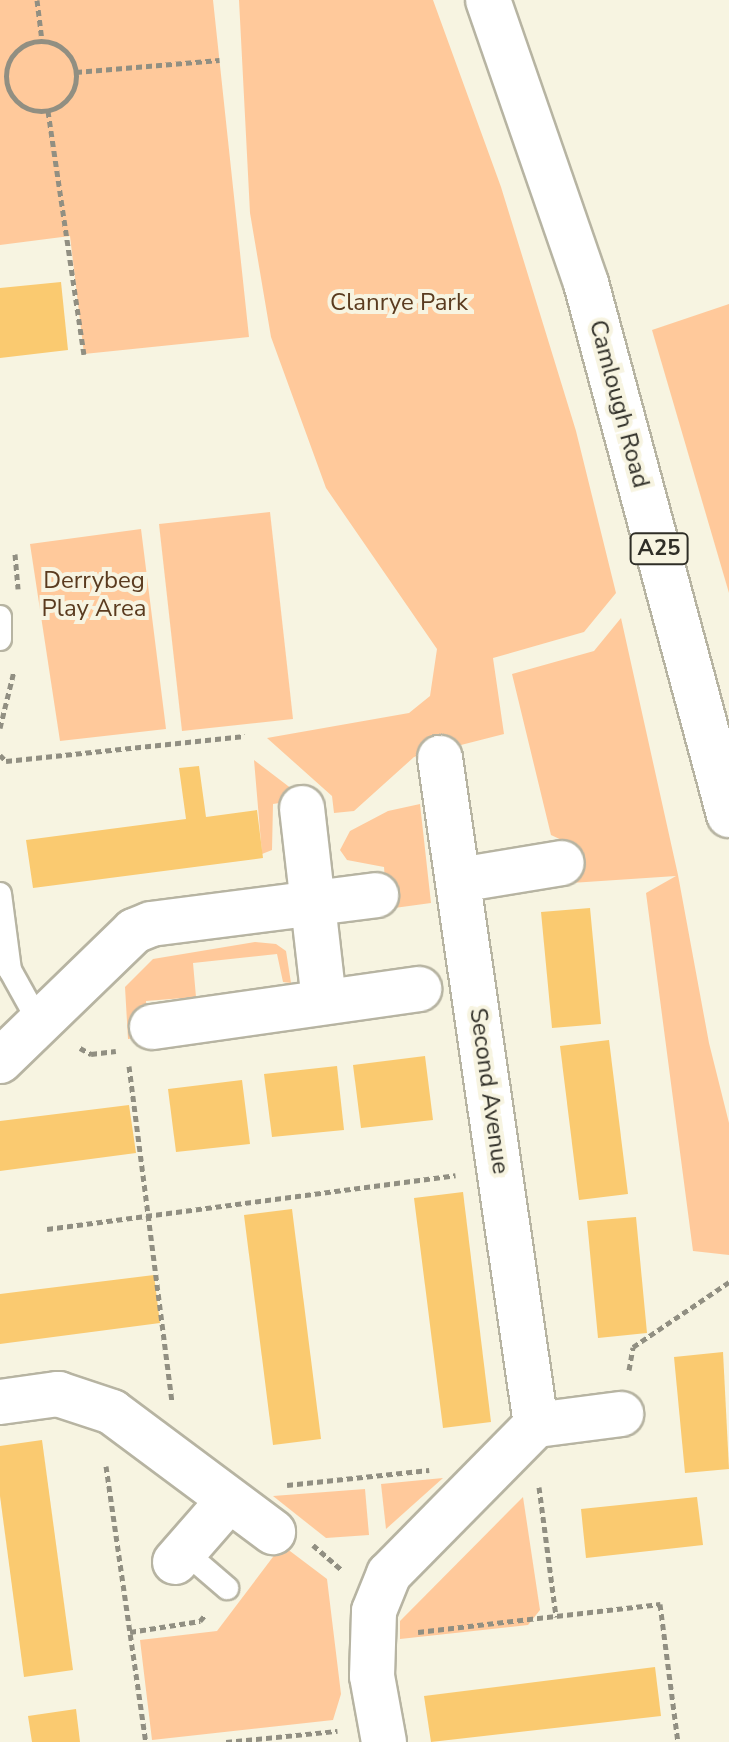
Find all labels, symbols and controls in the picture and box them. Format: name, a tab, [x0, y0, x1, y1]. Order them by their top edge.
park label: Clanrye Park	[330, 289, 468, 317]
street label: Camlough Road	[583, 317, 655, 491]
road number: A25	[629, 531, 689, 567]
park label: Derrybeg Play Area	[42, 567, 146, 623]
street label: Second Avenue	[463, 1006, 515, 1176]

